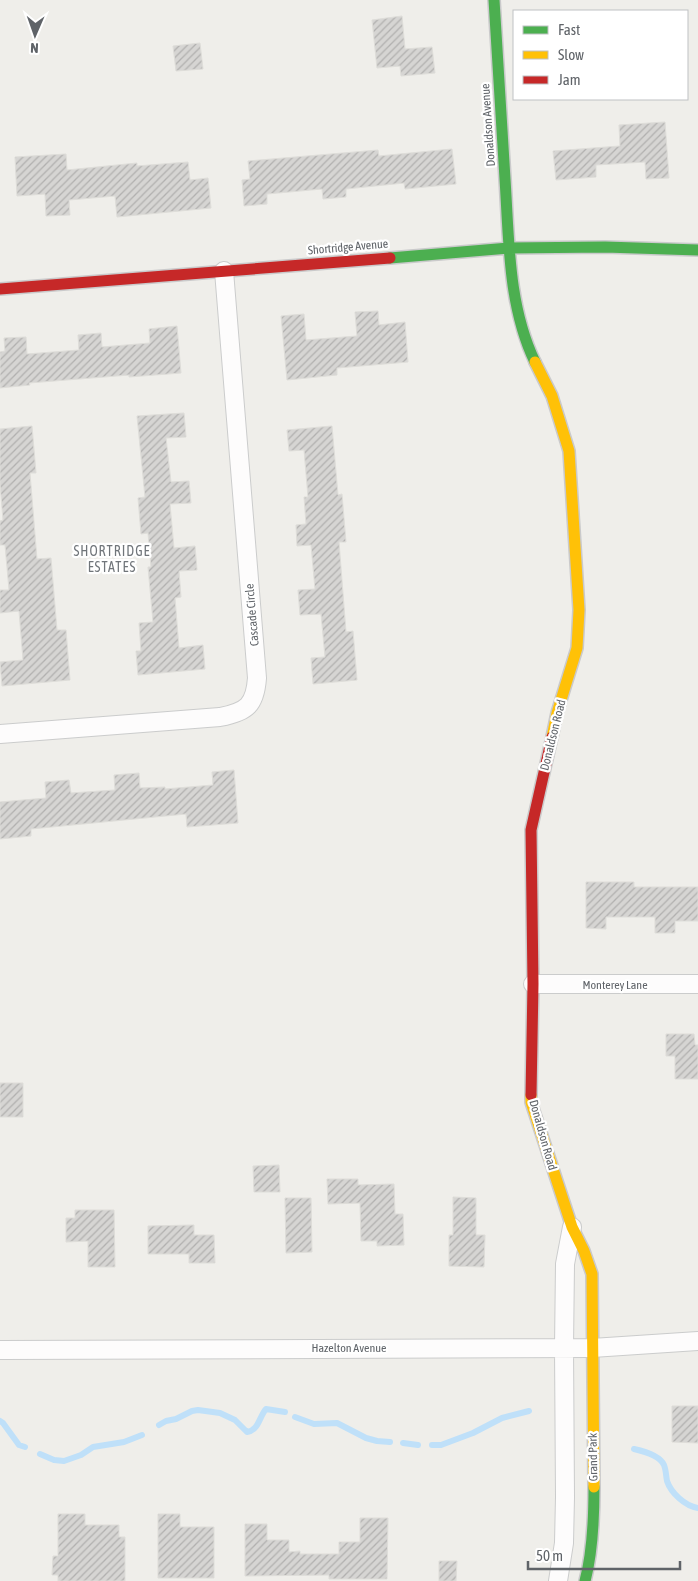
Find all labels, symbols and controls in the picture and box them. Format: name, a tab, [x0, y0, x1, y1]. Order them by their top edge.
north arrow	[10, 10, 60, 60]
legend	[513, 10, 688, 100]
text: Fast	[558, 21, 580, 38]
text: N	[30, 40, 39, 56]
text: Slow	[558, 46, 584, 63]
text: Jam	[558, 71, 581, 88]
street label: Donaldson Avenue	[478, 83, 498, 167]
street label: Shortridge Avenue	[307, 237, 389, 257]
district label: SHORTRIDGE ESTATES	[73, 543, 151, 575]
street label: Cascade Circle	[242, 583, 262, 647]
street label: Donaldson Road	[537, 698, 569, 772]
street label: Monterey Lane	[582, 978, 648, 992]
street label: Donaldson Road	[526, 1098, 560, 1172]
street label: Hazelton Avenue	[311, 1341, 387, 1355]
street label: Grand Park	[586, 1432, 600, 1481]
scale bar	[528, 1538, 680, 1570]
text: 50 m	[536, 1547, 563, 1564]

